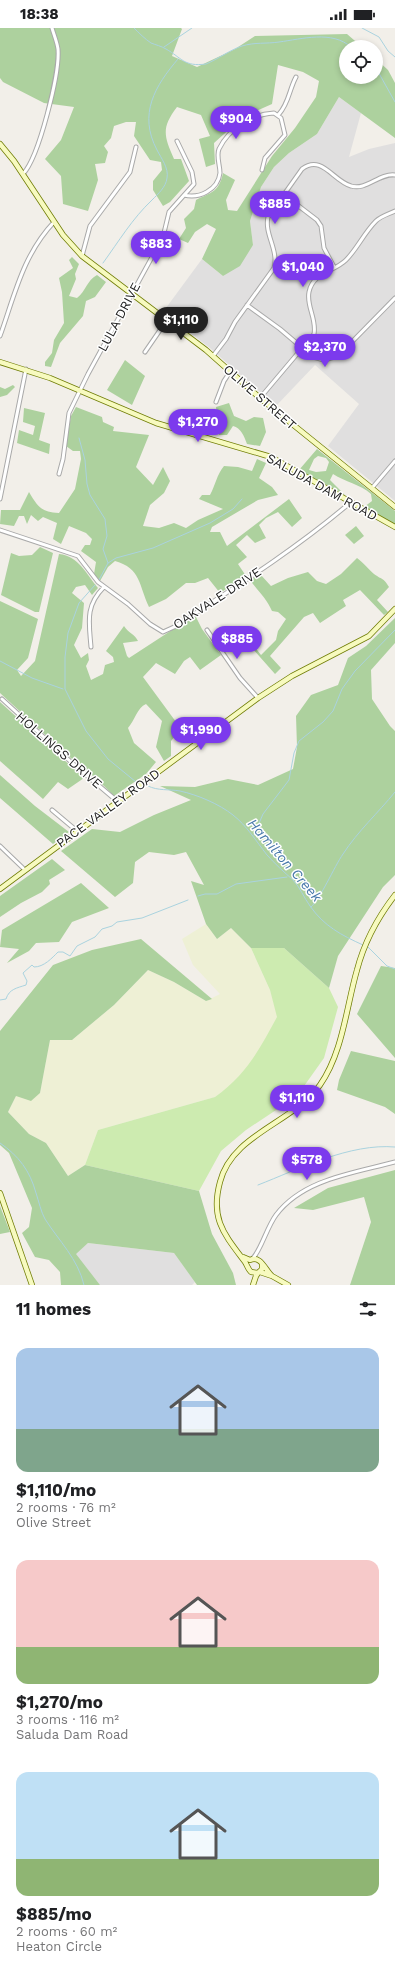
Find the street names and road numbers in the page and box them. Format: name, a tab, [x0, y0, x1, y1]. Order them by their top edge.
street label: LULA DRIVE	[95, 280, 143, 354]
street label: OLIVE STREET	[221, 361, 300, 433]
street label: SALUDA DAM ROAD	[264, 450, 380, 524]
street label: OAKVALE DRIVE	[170, 564, 264, 632]
street label: HOLLINGS DRIVE	[13, 709, 105, 791]
street label: PACE VALLEY ROAD	[53, 765, 163, 851]

